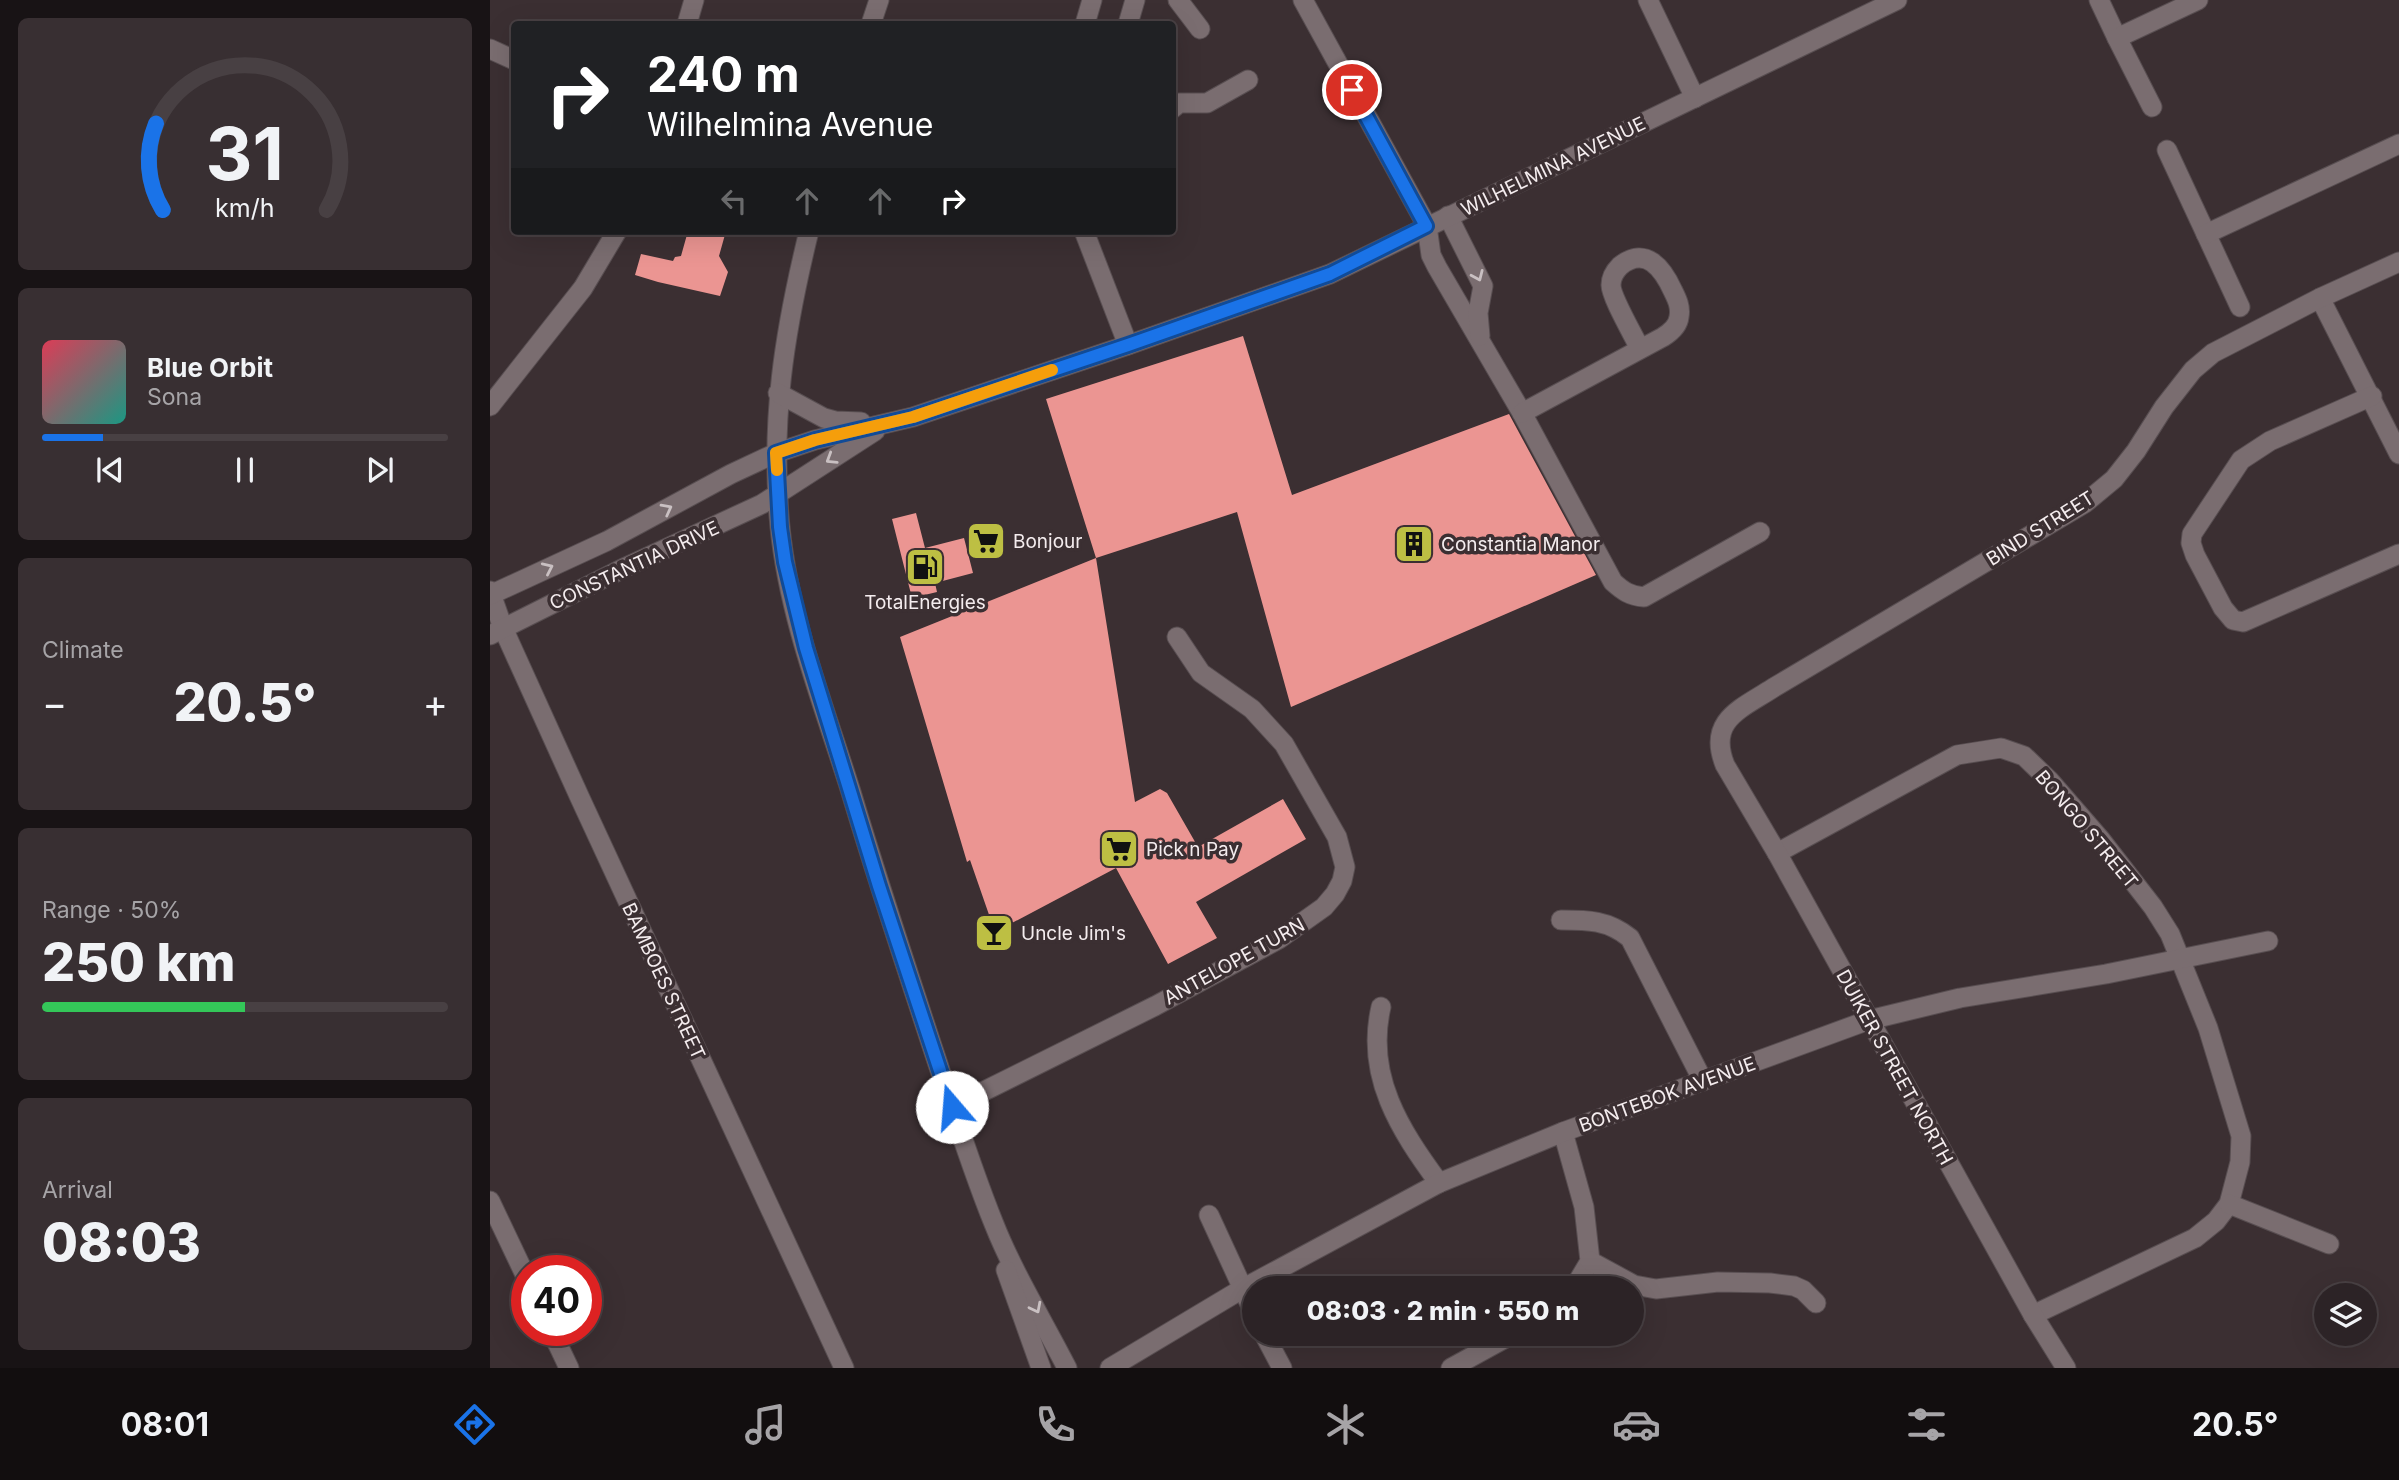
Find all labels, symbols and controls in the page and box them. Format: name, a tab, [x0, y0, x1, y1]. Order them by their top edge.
text: 240 m	[647, 45, 800, 104]
icon: right	[532, 49, 623, 140]
pin	[1322, 60, 1382, 120]
icon: arrive	[1333, 71, 1371, 109]
text: Wilhelmina Avenue	[647, 105, 933, 144]
text: 31	[206, 109, 284, 198]
street label: WILHELMINA AVENUE	[1457, 112, 1649, 221]
icon: left	[715, 182, 753, 220]
icon: ahead	[788, 182, 826, 220]
icon: ahead	[861, 182, 899, 220]
icon: right	[934, 182, 972, 220]
text: km/h	[215, 193, 275, 223]
one-way arrow	[1470, 269, 1484, 281]
text: Blue Orbit	[147, 352, 273, 383]
text: Sona	[147, 383, 202, 411]
icon: previous	[91, 451, 129, 489]
icon: pause	[226, 451, 264, 489]
icon: next	[361, 451, 399, 489]
one-way arrow	[825, 451, 838, 464]
street label: BIND STREET	[1982, 486, 2098, 571]
one-way arrow	[660, 503, 672, 517]
street label: CONSTANTIA DRIVE	[546, 516, 723, 615]
supermarket icon: Bonjour	[965, 520, 1007, 562]
building icon: Constantia Manor	[1393, 523, 1435, 565]
place label: Bonjour	[1013, 530, 1082, 553]
place label: Constantia Manor	[1441, 533, 1600, 556]
fuel station icon: TotalEnergies	[904, 546, 946, 588]
one-way arrow	[541, 562, 553, 576]
place label: TotalEnergies	[864, 591, 986, 614]
text: Climate	[42, 636, 124, 664]
text: 20.5°	[173, 671, 317, 734]
text: −	[42, 680, 67, 726]
text: +	[423, 680, 448, 726]
street label: BONGO STREET	[2031, 766, 2143, 893]
supermarket icon: Pick n Pay	[1098, 828, 1140, 870]
place label: Pick n Pay	[1146, 838, 1239, 861]
text: Range · 50%	[42, 896, 181, 924]
street label: BAMBOES STREET	[617, 899, 710, 1063]
bar icon: Uncle Jim's	[973, 912, 1015, 954]
street label: ANTELOPE TURN	[1160, 913, 1309, 1010]
place label: Uncle Jim's	[1021, 922, 1126, 945]
text: 250 km	[42, 931, 235, 994]
street label: DUIKER STREET NORTH	[1831, 966, 1958, 1169]
street label: BONTEBOK AVENUE	[1576, 1052, 1759, 1137]
position arrow	[915, 1070, 989, 1144]
text: Arrival	[42, 1176, 113, 1204]
text: 08:03	[42, 1211, 201, 1274]
speed limit sign: 40	[511, 1255, 602, 1346]
map controls	[2314, 1283, 2377, 1346]
button: layers	[2314, 1283, 2377, 1346]
text: 08:03 · 2 min · 550 m	[1307, 1295, 1579, 1326]
one-way arrow	[1028, 1301, 1042, 1313]
icon: directions	[450, 1400, 499, 1449]
icon: music	[741, 1400, 790, 1449]
icon: phone	[1031, 1400, 1080, 1449]
icon: climate	[1321, 1400, 1370, 1449]
icon: car	[1612, 1400, 1661, 1449]
icon: filters	[1902, 1400, 1951, 1449]
text: 08:01	[121, 1405, 209, 1444]
text: 20.5°	[2192, 1405, 2278, 1444]

